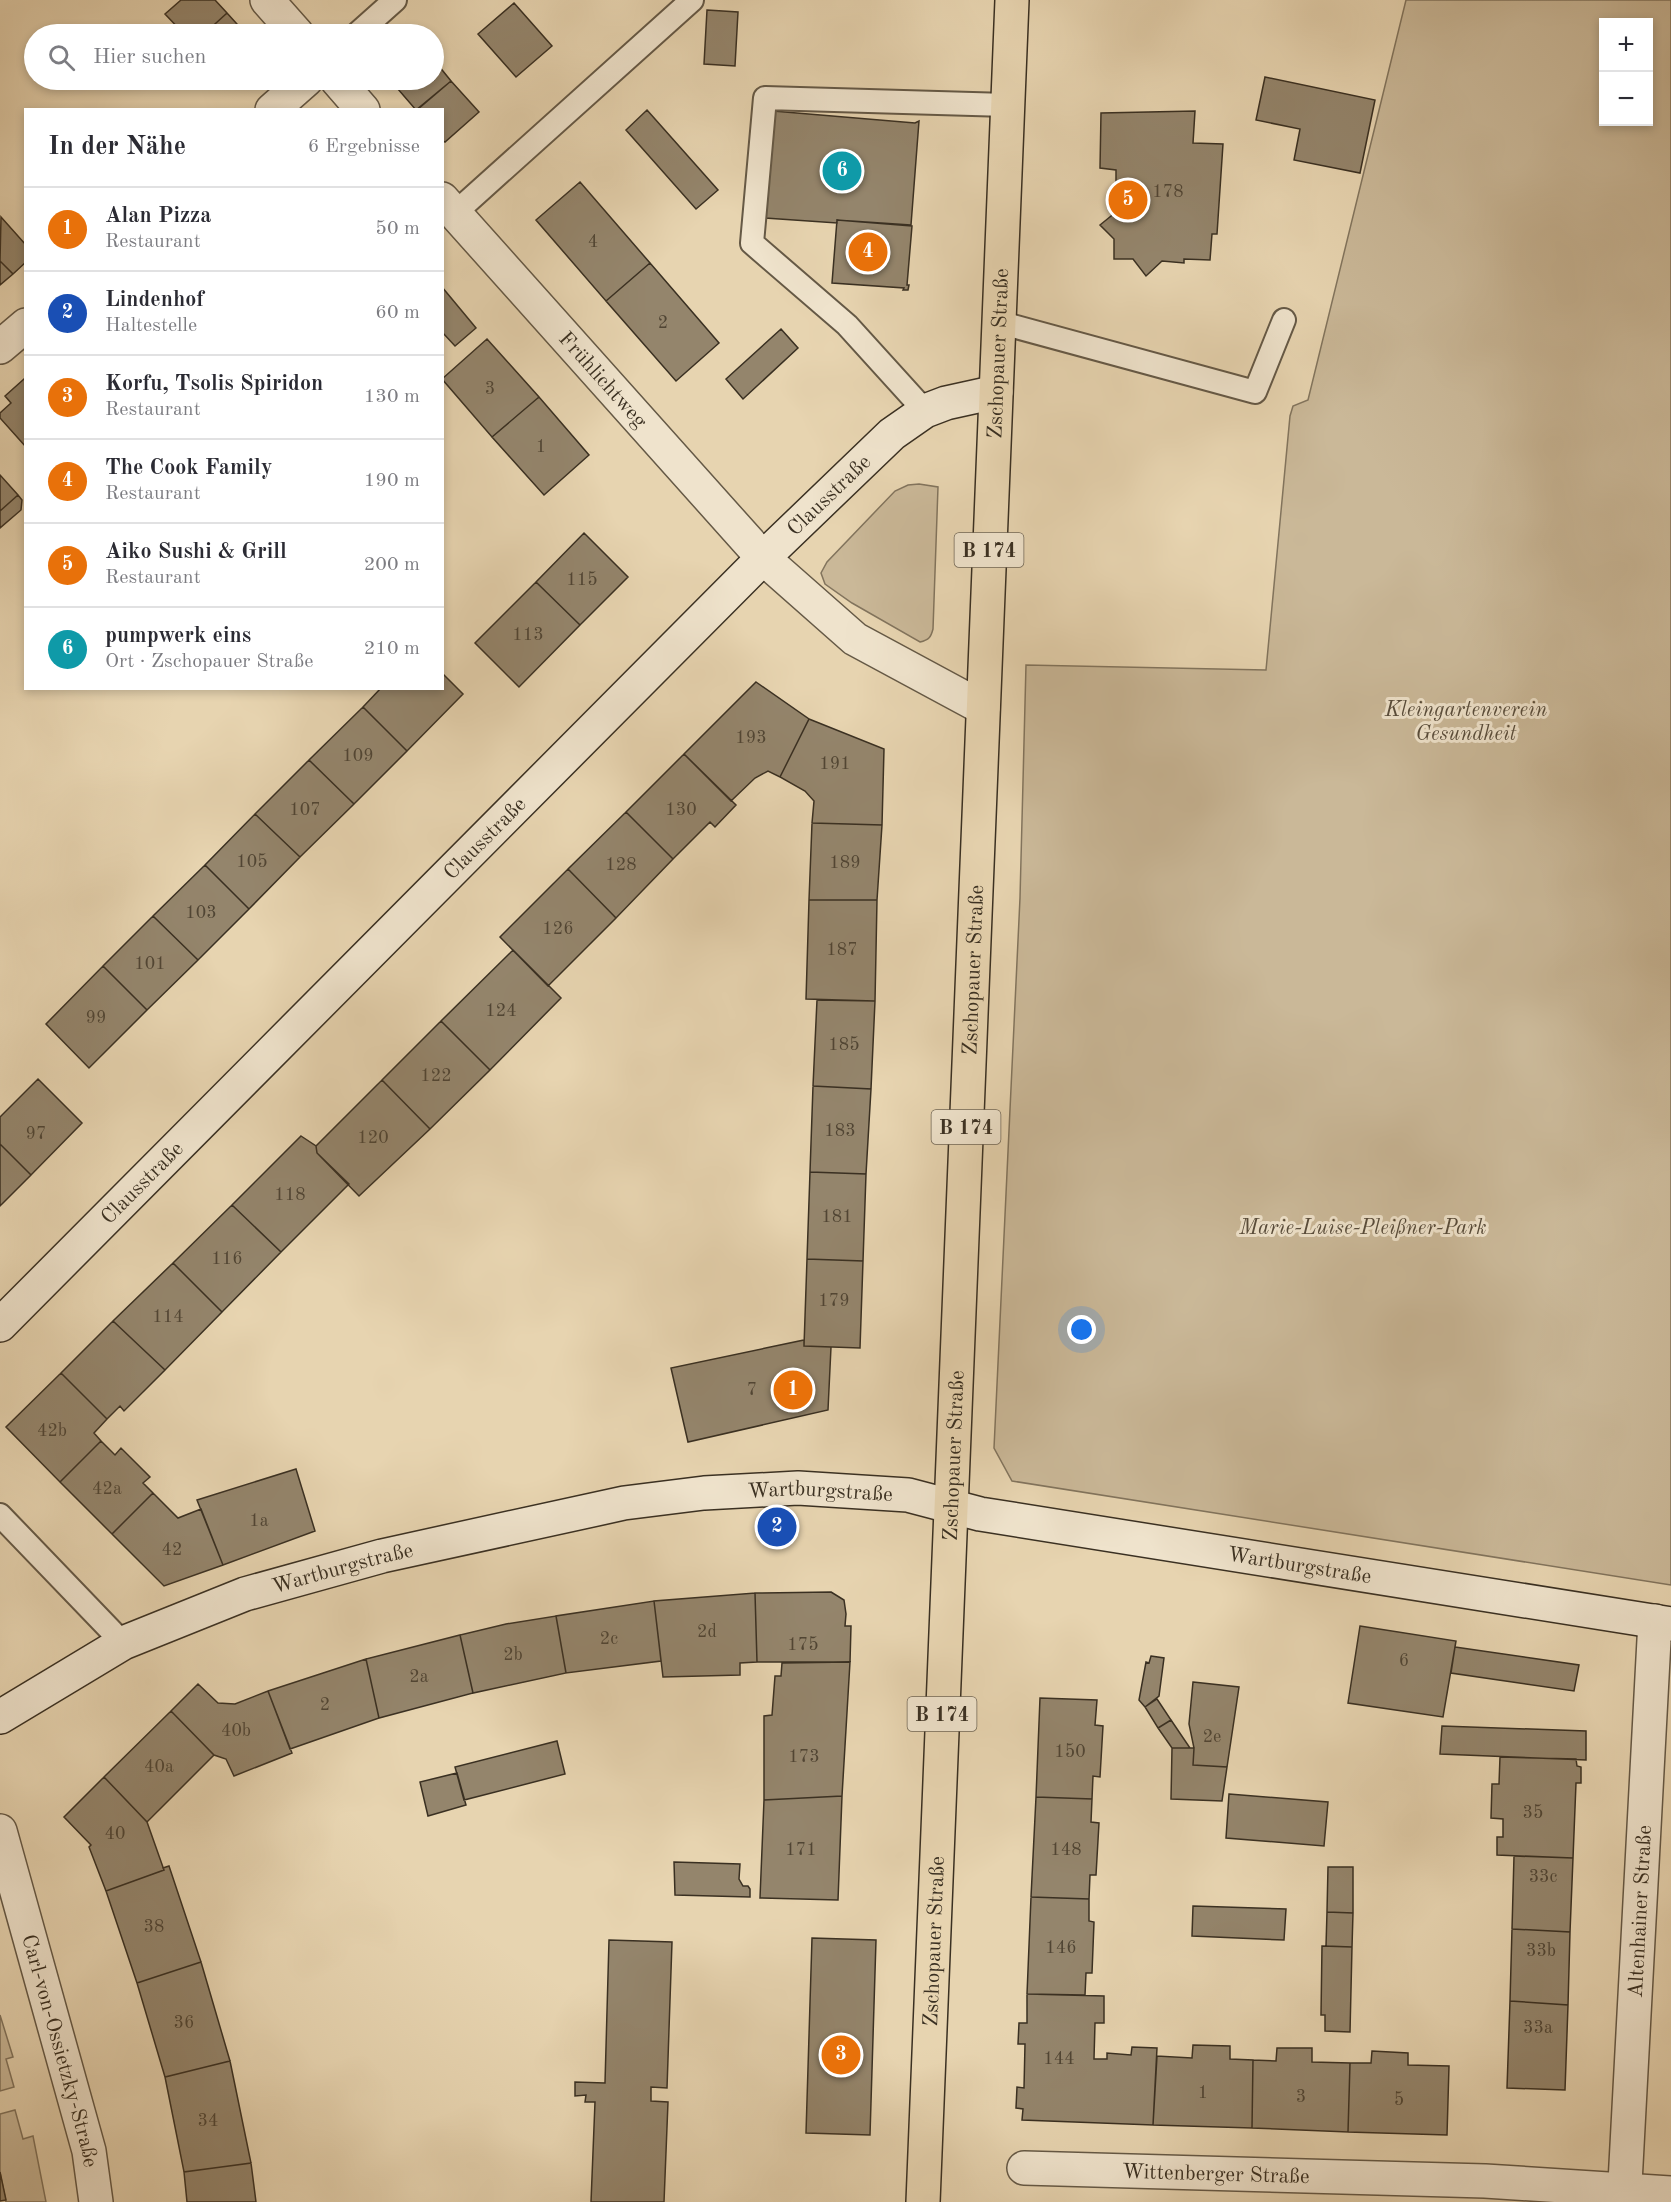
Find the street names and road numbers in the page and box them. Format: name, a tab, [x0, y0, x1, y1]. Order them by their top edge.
street label: Zschopauer Straße	[985, 268, 1013, 439]
street label: Frühlichtweg	[554, 328, 651, 433]
street label: Clausstraße	[784, 451, 875, 540]
road number: B 174	[954, 533, 1024, 567]
street label: Clausstraße	[441, 794, 531, 884]
street label: Zschopauer Straße	[960, 884, 988, 1056]
road number: B 174	[932, 1110, 1000, 1144]
street label: Clausstraße	[98, 1138, 188, 1229]
street label: Zschopauer Straße	[941, 1370, 969, 1541]
street label: Wartburgstraße	[747, 1479, 893, 1506]
street label: Wartburgstraße	[270, 1540, 415, 1598]
street label: Wartburgstraße	[1226, 1545, 1373, 1588]
road number: B 174	[908, 1697, 976, 1731]
street label: Altenhainer Straße	[1626, 1824, 1656, 1999]
street label: Zschopauer Straße	[921, 1856, 949, 2027]
street label: Carl-von-Ossietzky-Straße	[17, 1932, 100, 2169]
street label: Wittenberger Straße	[1122, 2162, 1310, 2188]

